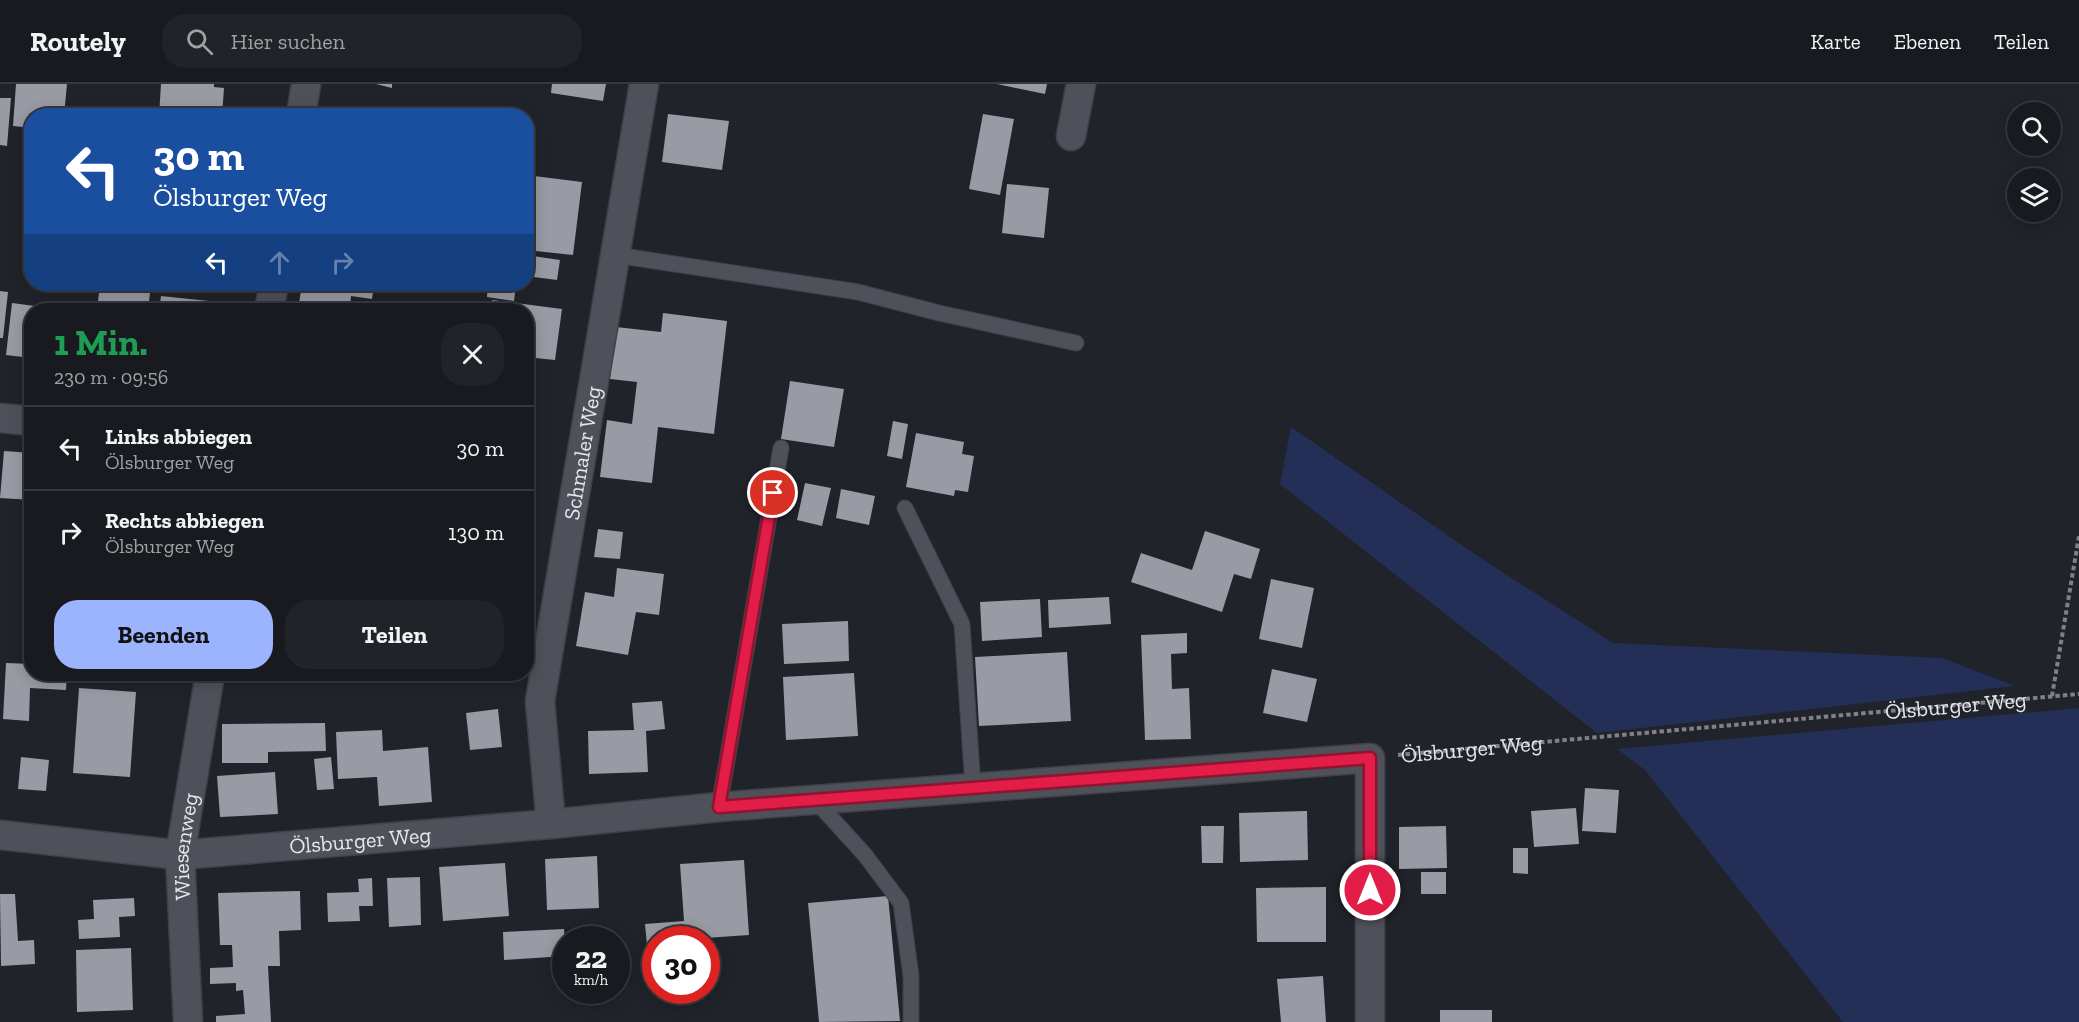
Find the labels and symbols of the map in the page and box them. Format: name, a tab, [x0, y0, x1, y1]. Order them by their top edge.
street label: Schmaler Weg	[557, 384, 606, 522]
pin	[747, 467, 798, 518]
street label: Ölsburger Weg	[1884, 685, 2028, 725]
street label: Ölsburger Weg	[1400, 729, 1544, 768]
street label: Wiesenweg	[166, 791, 204, 901]
street label: Ölsburger Weg	[288, 821, 432, 859]
position arrow	[1338, 858, 1402, 922]
speed limit sign: 30	[642, 926, 720, 1004]

